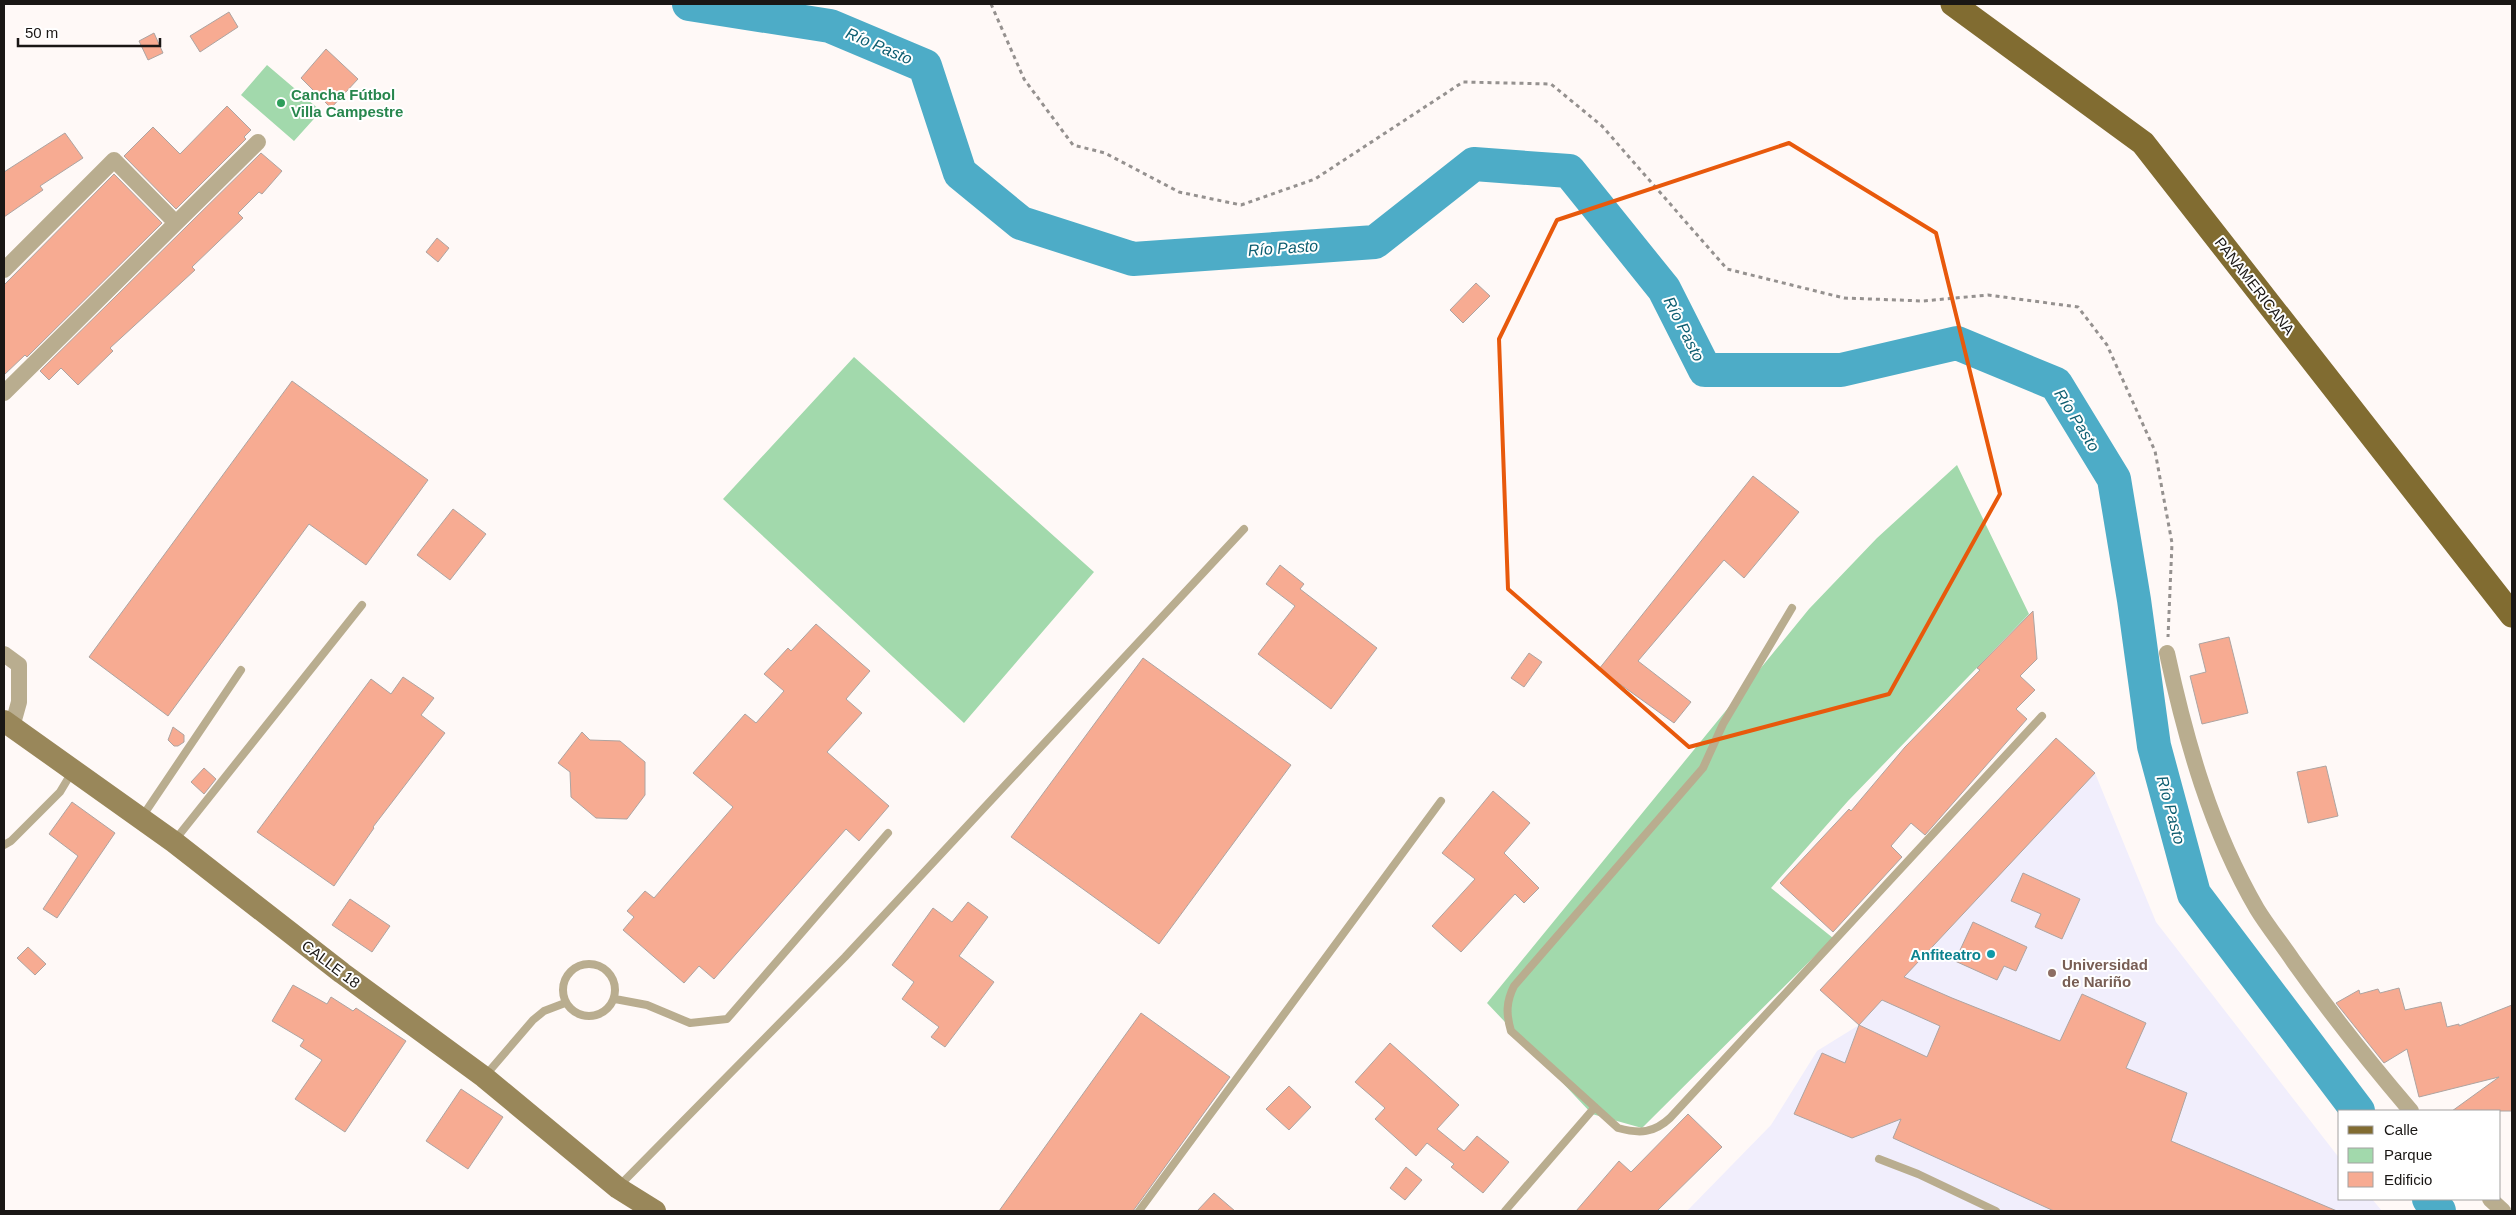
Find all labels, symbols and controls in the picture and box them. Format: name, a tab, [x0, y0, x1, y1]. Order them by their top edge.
scale bar	[18, 15, 160, 47]
text: 50 m	[25, 24, 58, 41]
water label: Río Pasto	[843, 24, 915, 68]
place label: Cancha Fútbol Villa Campestre	[291, 86, 403, 120]
marker: Cancha Fútbol Villa Campestre	[275, 97, 287, 109]
street label: PANAMERICANA	[2212, 234, 2298, 338]
water label: Río Pasto	[1247, 237, 1319, 259]
water label: Río Pasto	[1660, 294, 1708, 364]
water label: Río Pasto	[2051, 386, 2103, 454]
water label: Río Pasto	[2154, 774, 2188, 846]
street label: CALLE 18	[299, 937, 363, 991]
place label: Anfiteatro	[1910, 946, 1981, 963]
marker: Anfiteatro	[1985, 948, 1997, 960]
place label: Universidad de Nariño	[2062, 956, 2148, 990]
marker: Universidad de Nariño	[2046, 967, 2058, 979]
legend	[2338, 1110, 2501, 1200]
text: Calle	[2384, 1121, 2418, 1138]
text: Parque	[2384, 1146, 2432, 1163]
text: Edificio	[2384, 1171, 2432, 1188]

